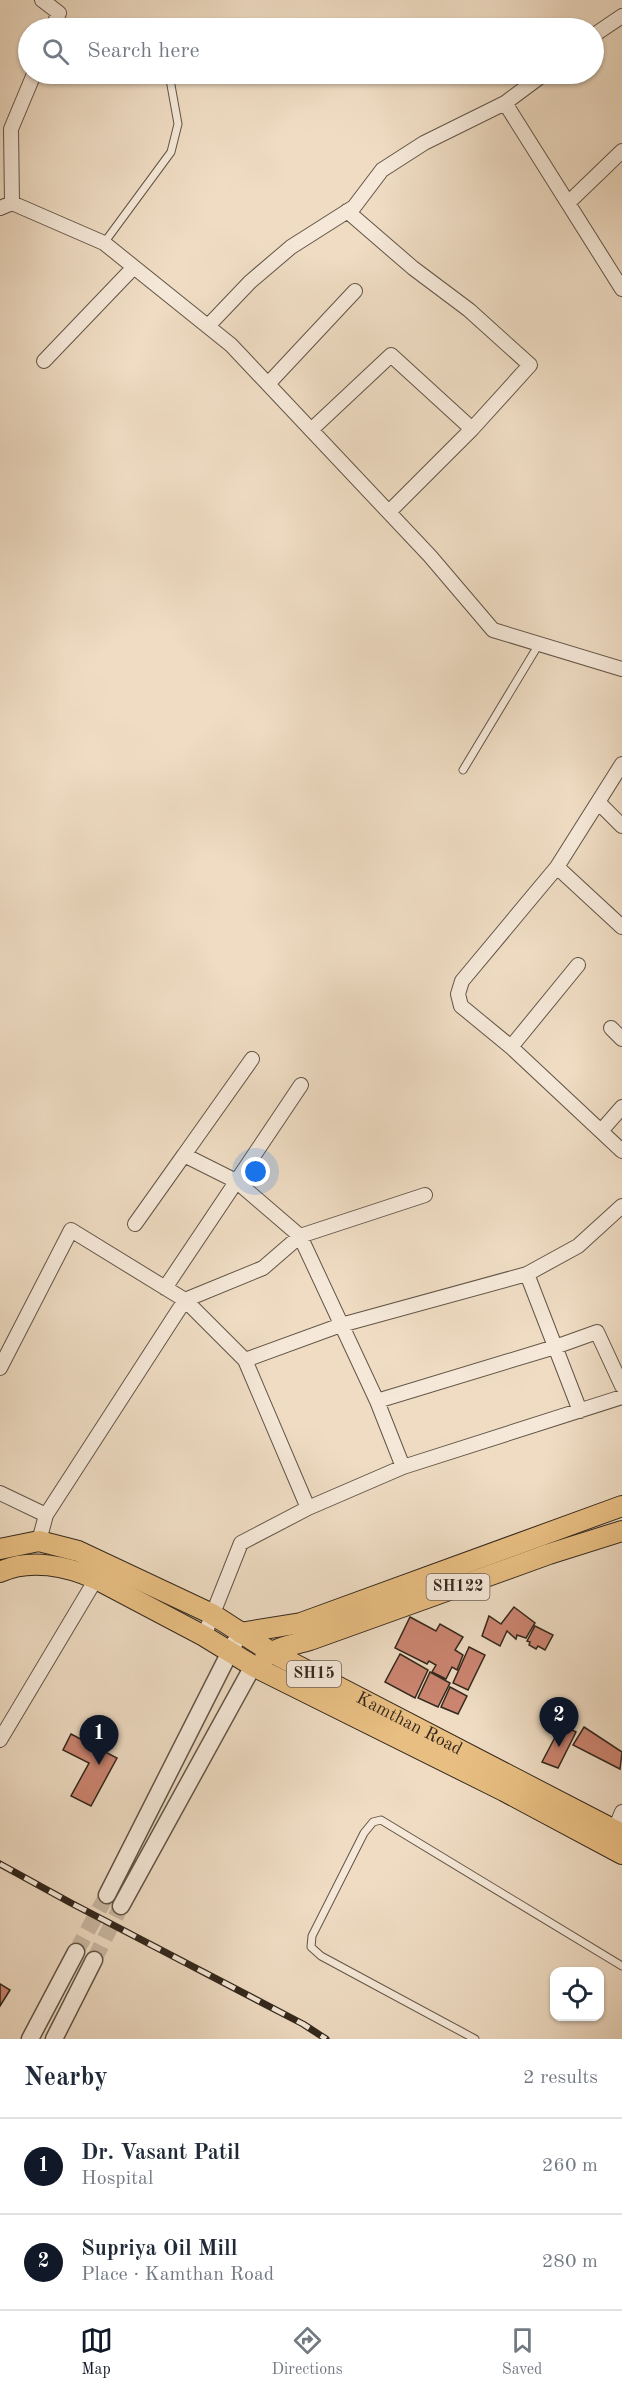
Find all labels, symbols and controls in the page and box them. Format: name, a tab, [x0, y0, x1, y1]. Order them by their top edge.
search box	[18, 18, 604, 84]
icon: search	[39, 35, 72, 68]
text: Search here	[87, 40, 200, 62]
your location	[241, 1157, 270, 1186]
road number: SH122	[426, 1574, 490, 1600]
road number: SH15	[287, 1661, 341, 1687]
street label: Kamthan Road	[353, 1689, 465, 1759]
pin: 2	[540, 1698, 578, 1747]
pin: 1	[80, 1716, 118, 1765]
map controls	[550, 1967, 604, 2021]
button: locate	[550, 1967, 604, 2021]
text: Nearby	[24, 2065, 108, 2091]
text: 2 results	[523, 2068, 598, 2088]
text: Dr. Vasant Patil	[81, 2142, 240, 2164]
text: 1	[38, 2156, 49, 2176]
text: 260 m	[542, 2156, 598, 2176]
text: Hospital	[81, 2169, 153, 2189]
text: Supriya Oil Mill	[81, 2238, 238, 2260]
text: 2	[38, 2252, 49, 2272]
text: 280 m	[542, 2252, 598, 2272]
text: Place · Kamthan Road	[81, 2265, 274, 2285]
tab: Map	[80, 2324, 113, 2380]
tab: Directions	[272, 2324, 343, 2380]
tab: Saved	[502, 2324, 542, 2380]

